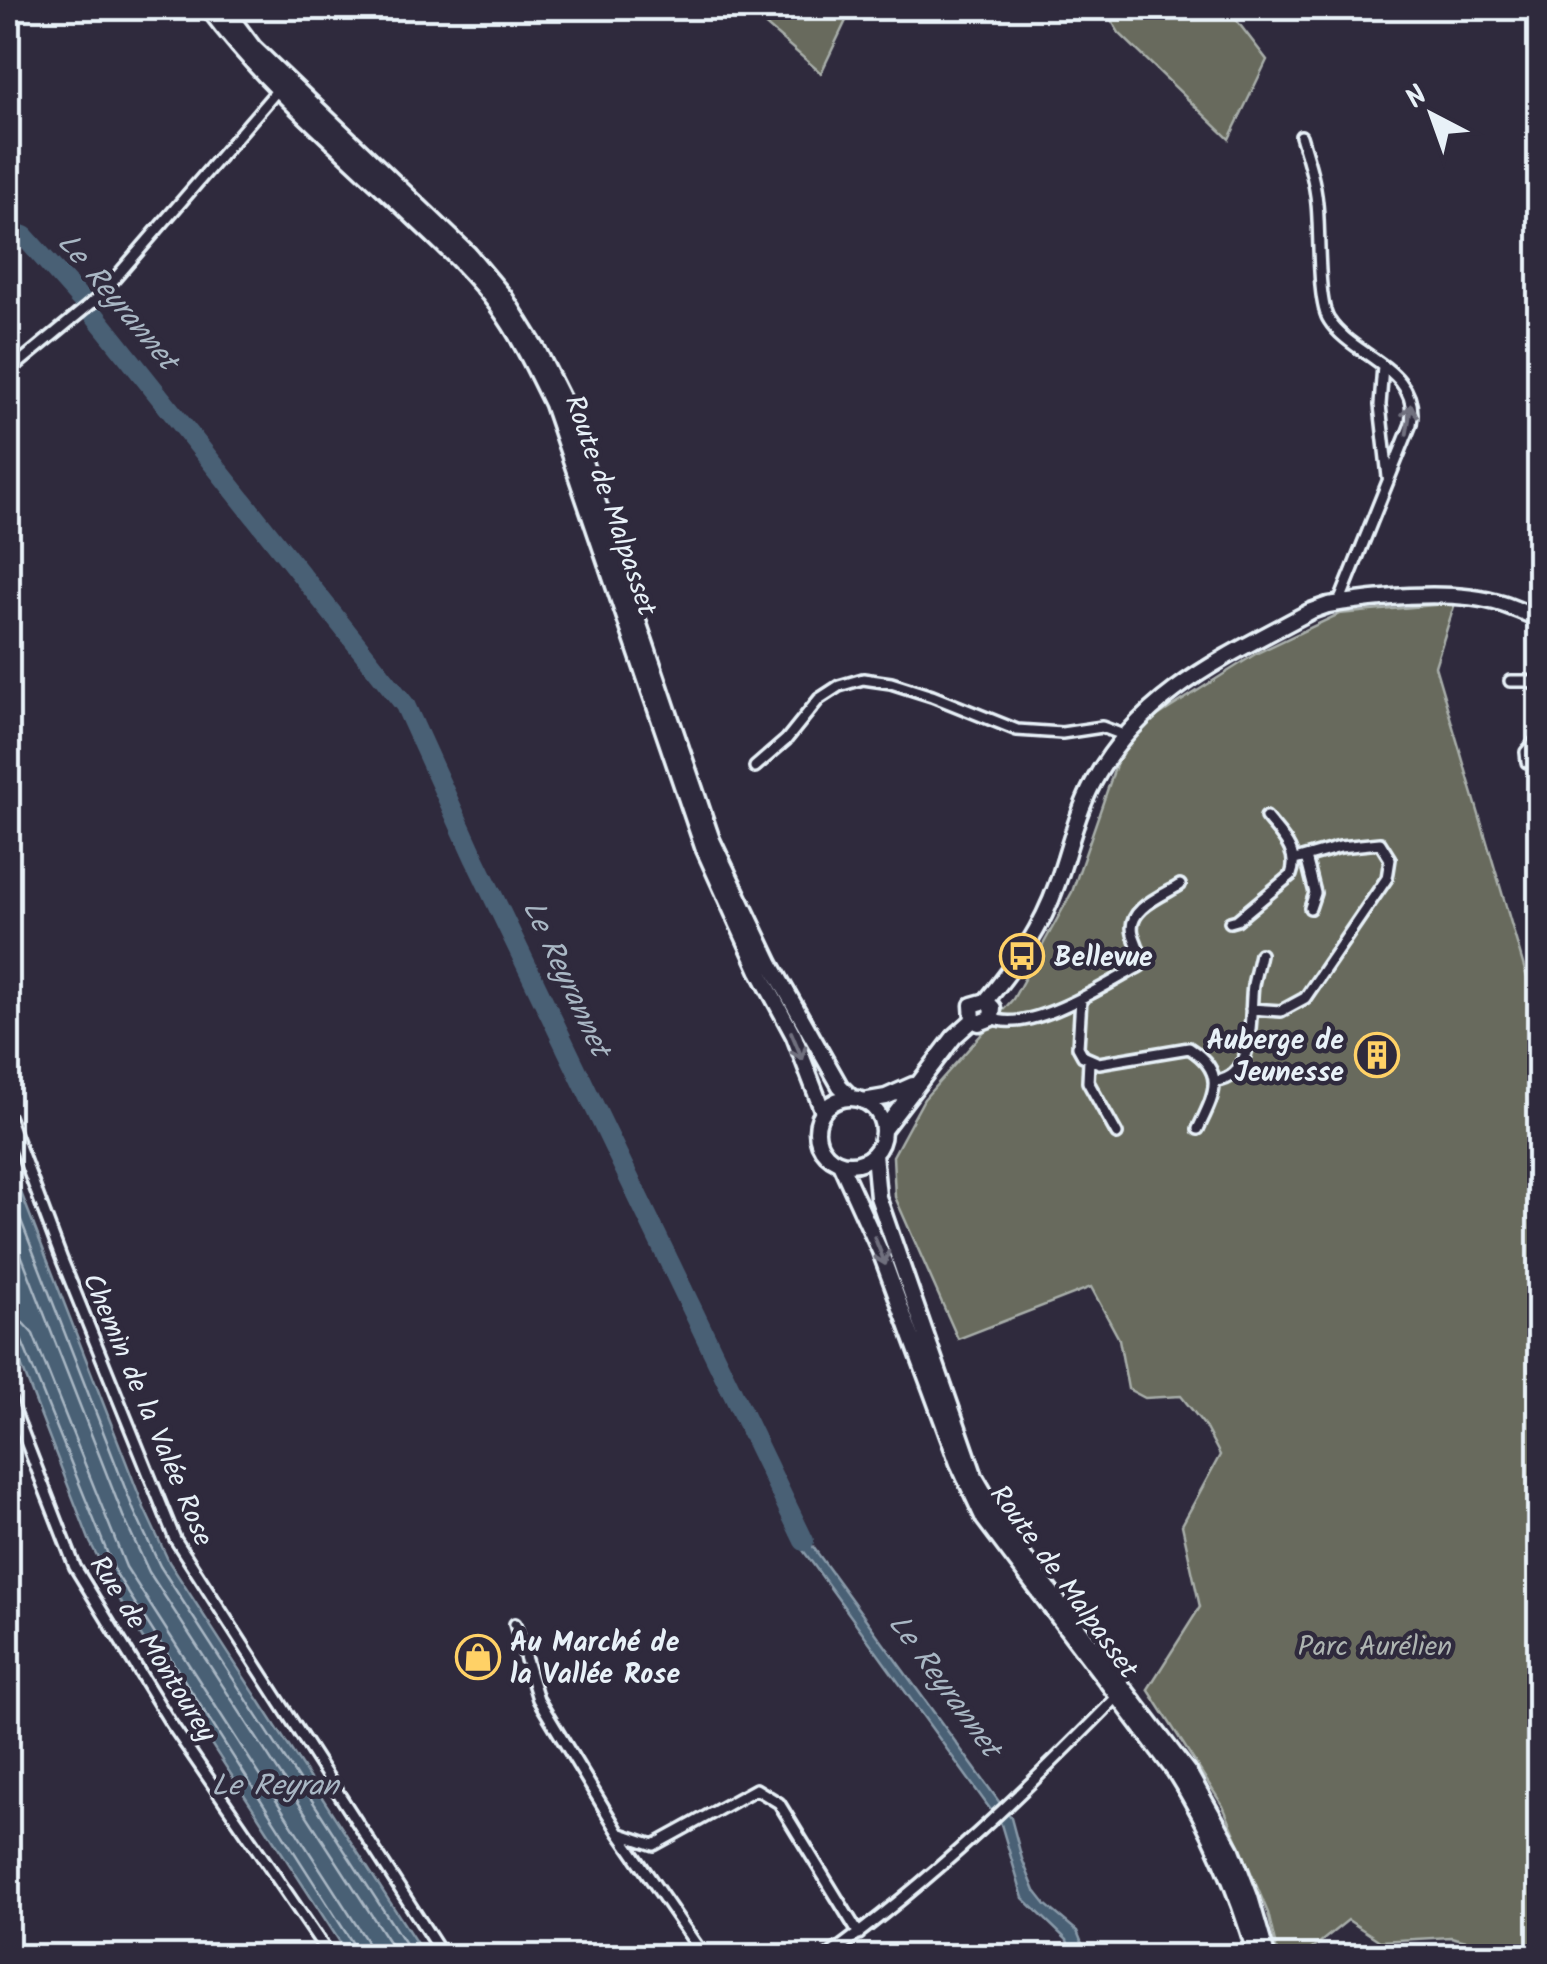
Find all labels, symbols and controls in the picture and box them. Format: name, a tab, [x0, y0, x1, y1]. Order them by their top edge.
north arrow	[1382, 65, 1482, 165]
text: N	[1396, 75, 1439, 121]
water label: Le Reyrannet	[44, 222, 192, 385]
street label: Route de Malpasset	[551, 389, 669, 623]
one-way arrow	[1400, 403, 1418, 435]
water label: Le Reyrannet	[508, 893, 624, 1069]
bus stop icon: Bellevue	[999, 933, 1045, 979]
place label: Bellevue	[1054, 936, 1153, 981]
place label: Auberge de Jeunesse	[1206, 1019, 1344, 1096]
one-way arrow	[790, 1030, 808, 1061]
building icon: Auberge de Jeunesse	[1354, 1032, 1400, 1078]
one-way arrow	[872, 1236, 890, 1266]
street label: Chemin de la Valée Rose	[69, 1266, 225, 1554]
street label: Route de Malpasset	[977, 1476, 1150, 1690]
street label: Rue de Montourey	[76, 1547, 228, 1752]
water label: Le Reyrannet	[875, 1604, 1015, 1772]
place label: Au Marché de la Vallée Rose	[510, 1621, 680, 1698]
park label: Parc Aurélien	[1298, 1625, 1452, 1670]
shop icon: Au Marché de la Vallée Rose	[455, 1634, 501, 1680]
water label: Le Reyran	[212, 1763, 340, 1811]

